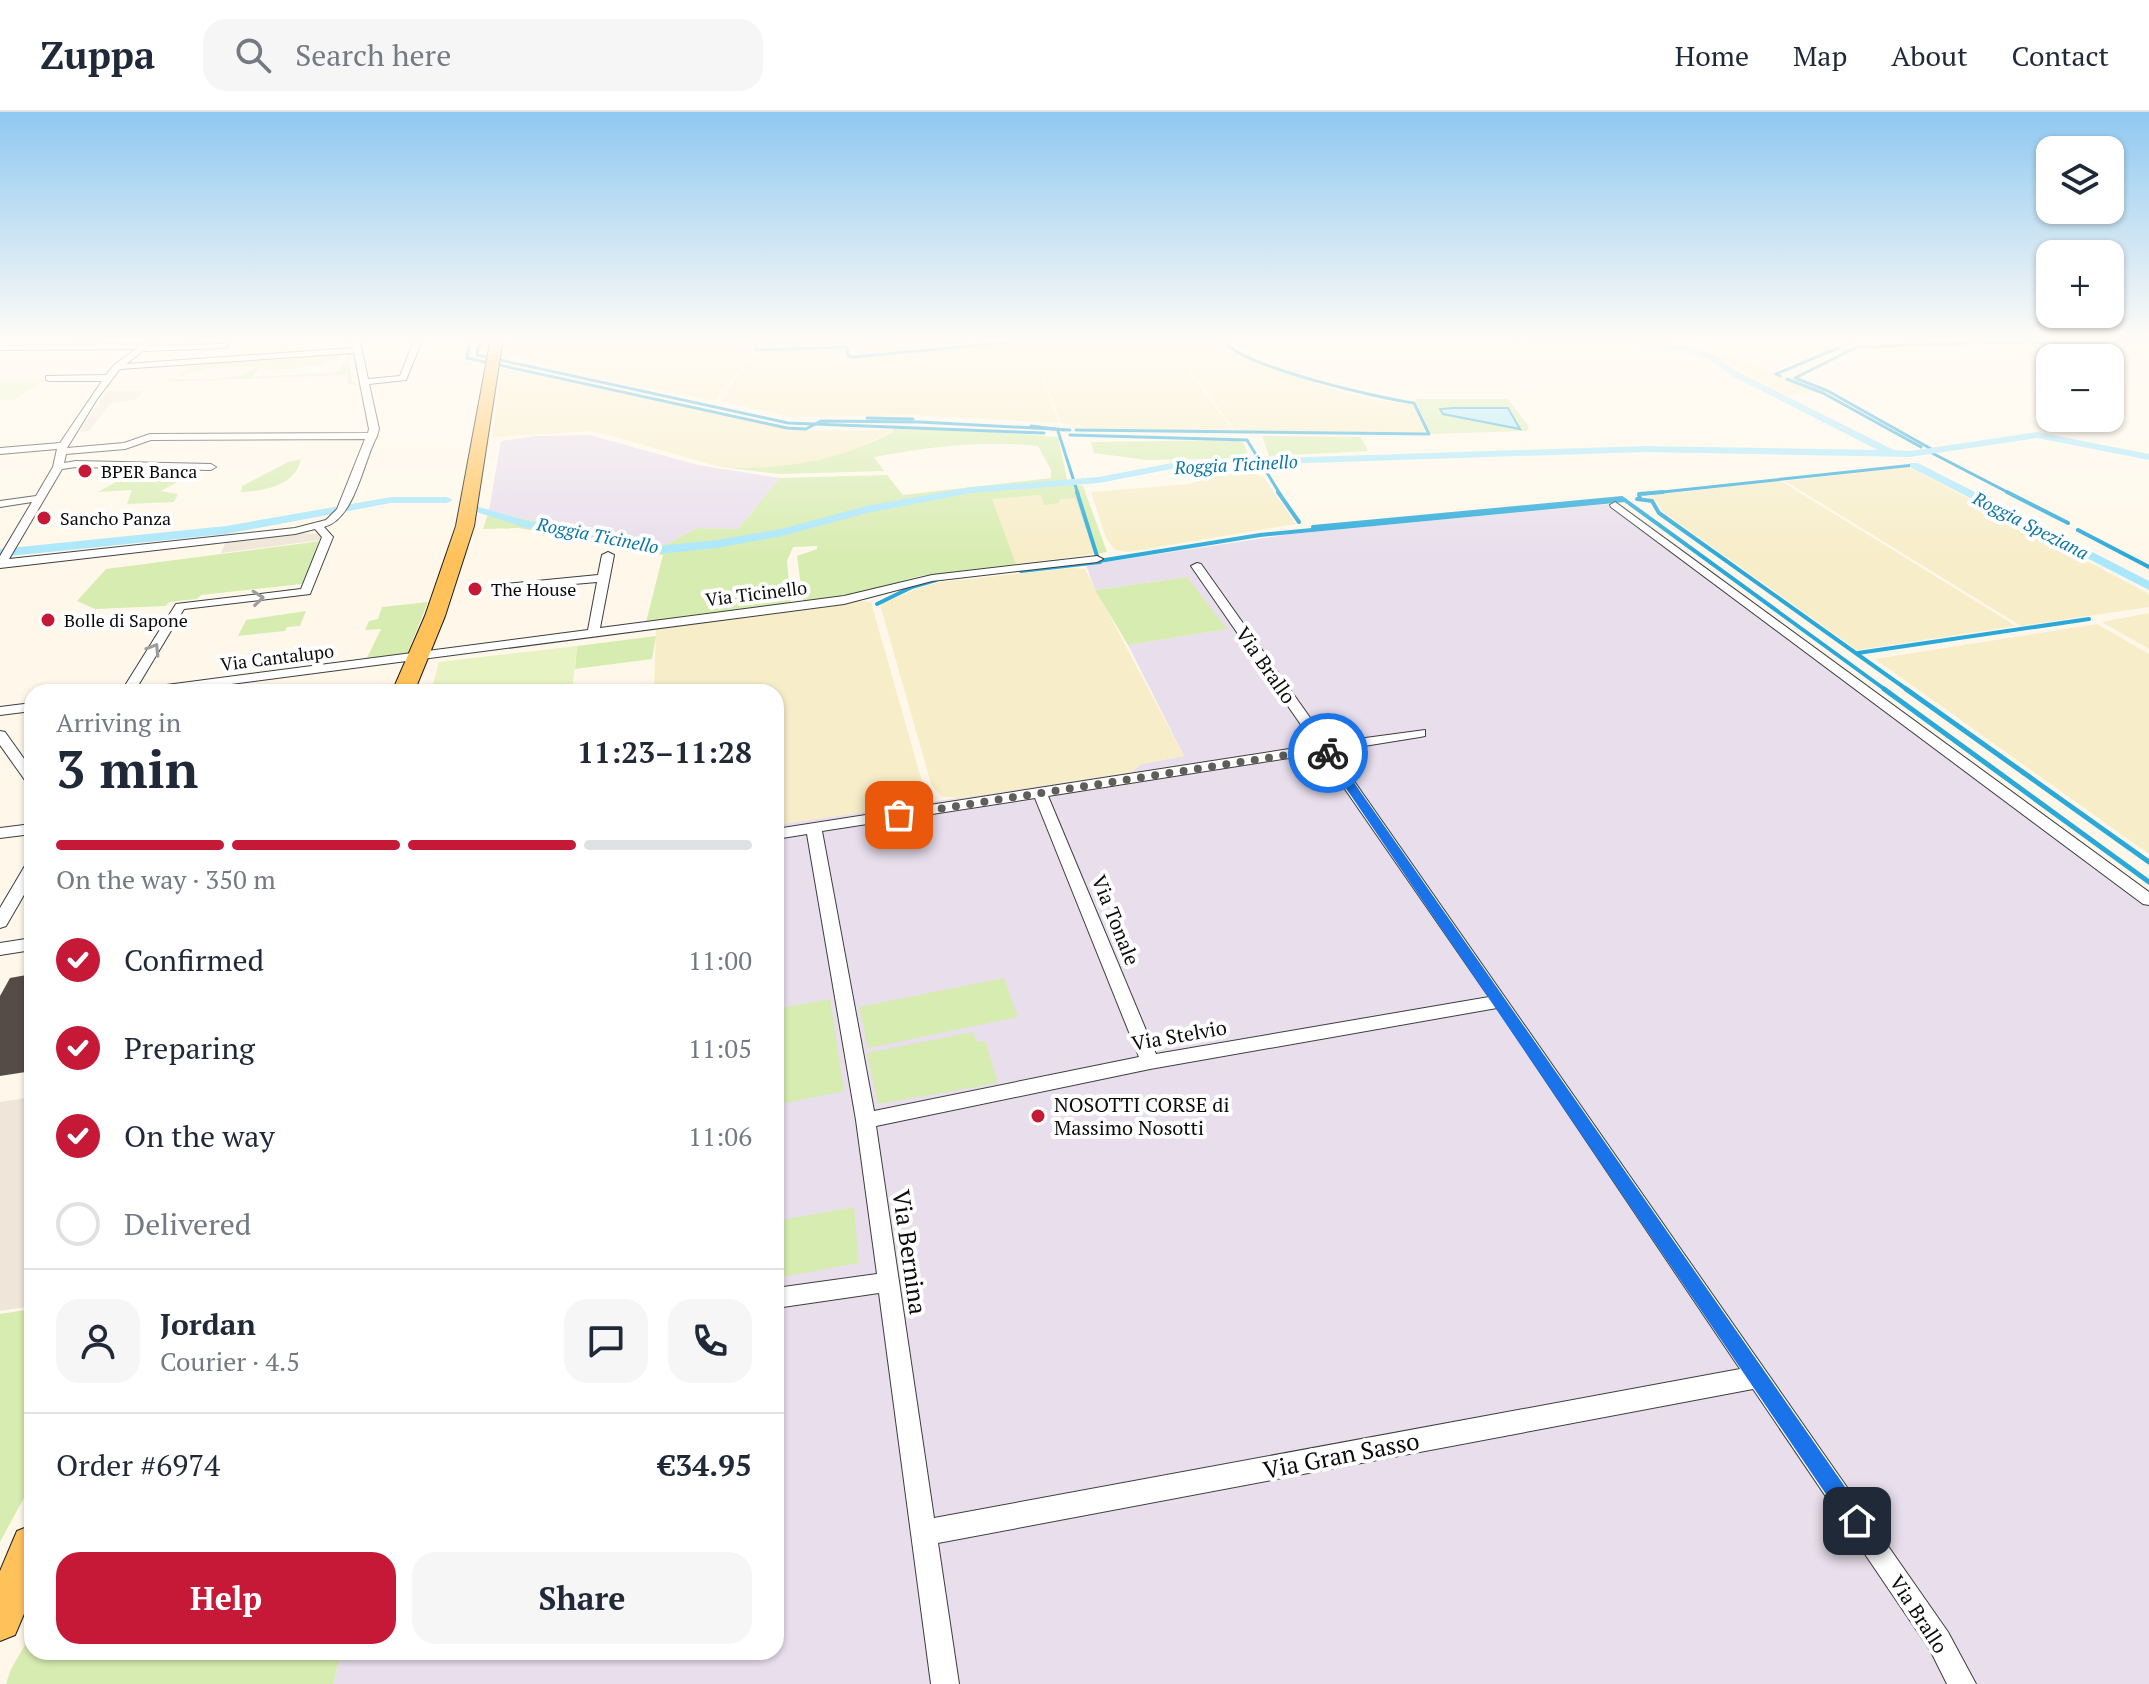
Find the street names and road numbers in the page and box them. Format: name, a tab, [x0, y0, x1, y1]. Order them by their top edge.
street label: Via Ticinello	[704, 575, 808, 611]
street label: Via Brallo	[1230, 621, 1302, 709]
street label: Via Cantalupo	[219, 638, 335, 676]
street label: Via Tonale	[1086, 871, 1146, 969]
street label: Via Stelvio	[1129, 1013, 1229, 1057]
street label: Via Bernina	[885, 1188, 935, 1316]
street label: Via Gran Sasso	[1260, 1424, 1422, 1486]
street label: Via Brallo	[1884, 1570, 1954, 1658]

